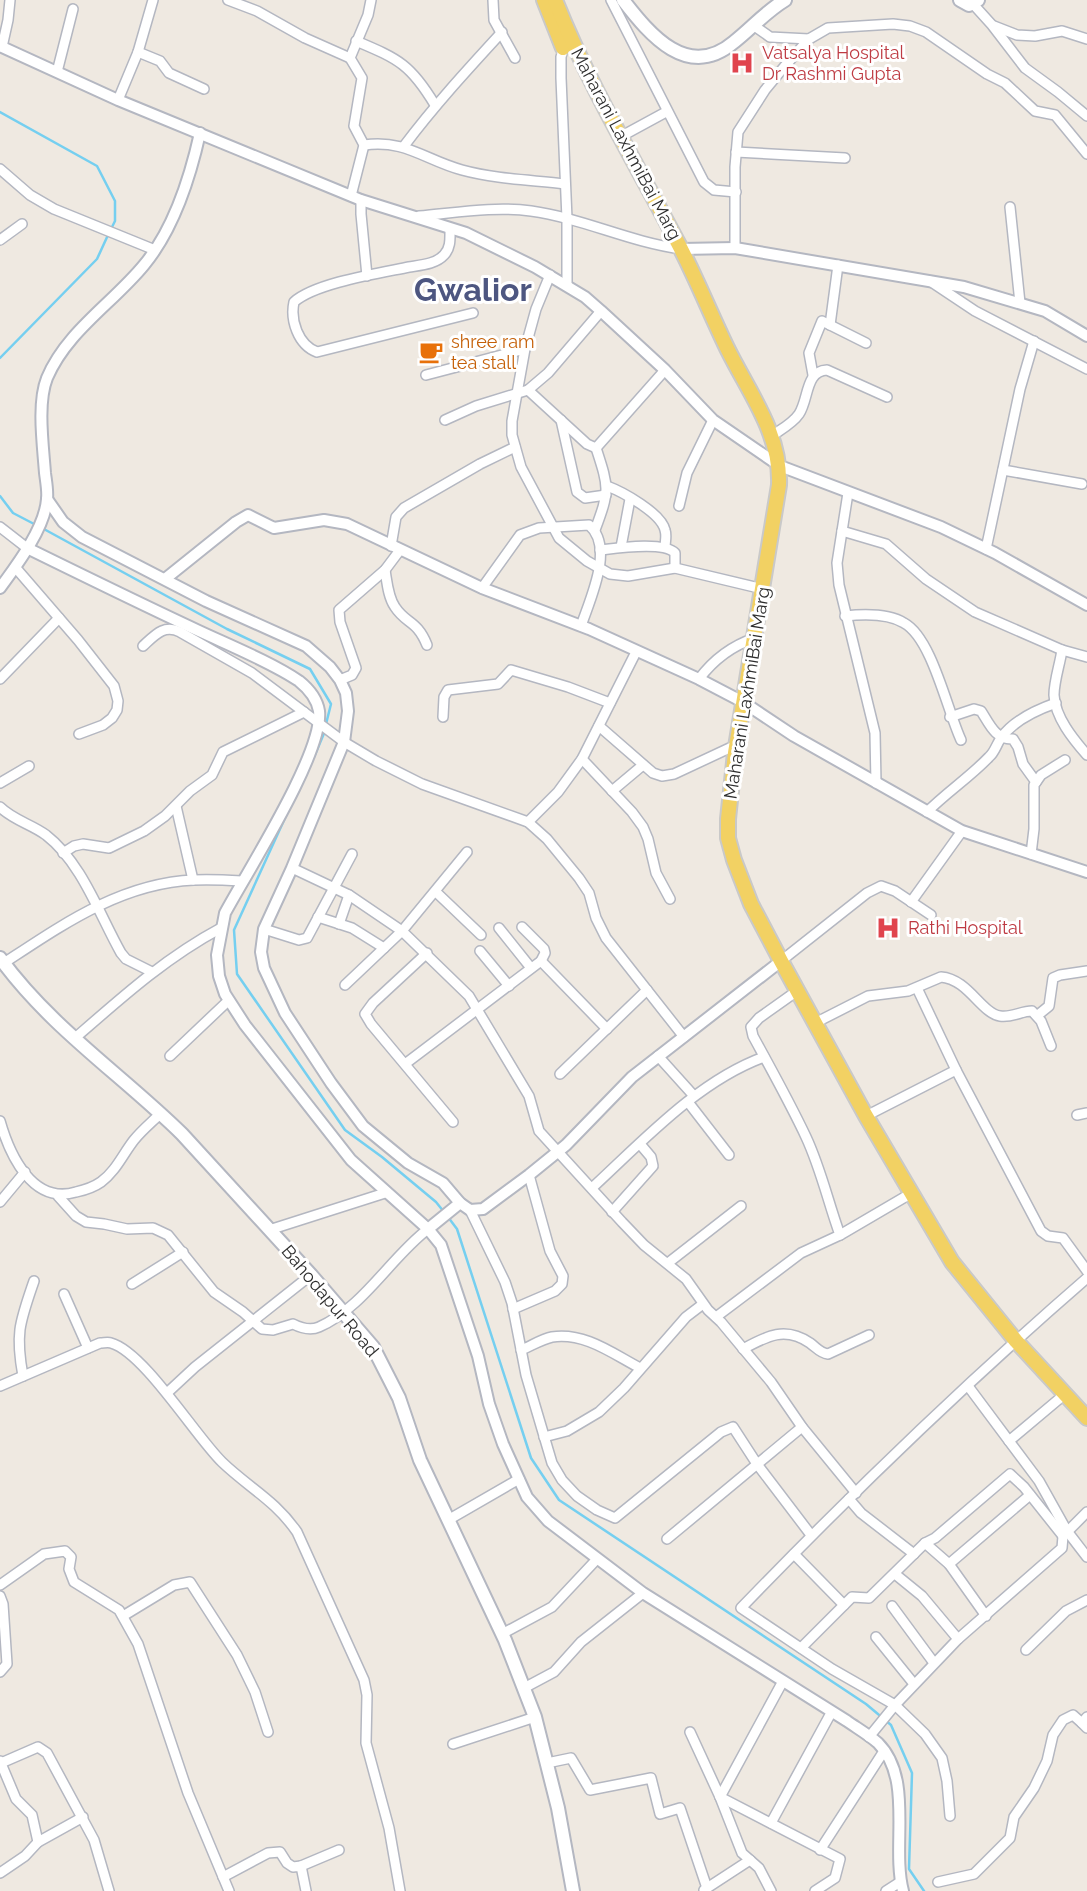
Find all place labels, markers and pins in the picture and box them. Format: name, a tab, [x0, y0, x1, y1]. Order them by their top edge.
place label: Vatsalya Hospital Dr Rashmi Gupta	[762, 42, 904, 84]
hospital icon: Vatsalya Hospital Dr Rashmi Gupta	[728, 49, 756, 77]
place label: shree ram tea stall	[451, 331, 535, 373]
cafe icon: shree ram tea stall	[417, 338, 445, 366]
hospital icon: Rathi Hospital	[874, 914, 902, 942]
place label: Rathi Hospital	[908, 917, 1023, 938]

